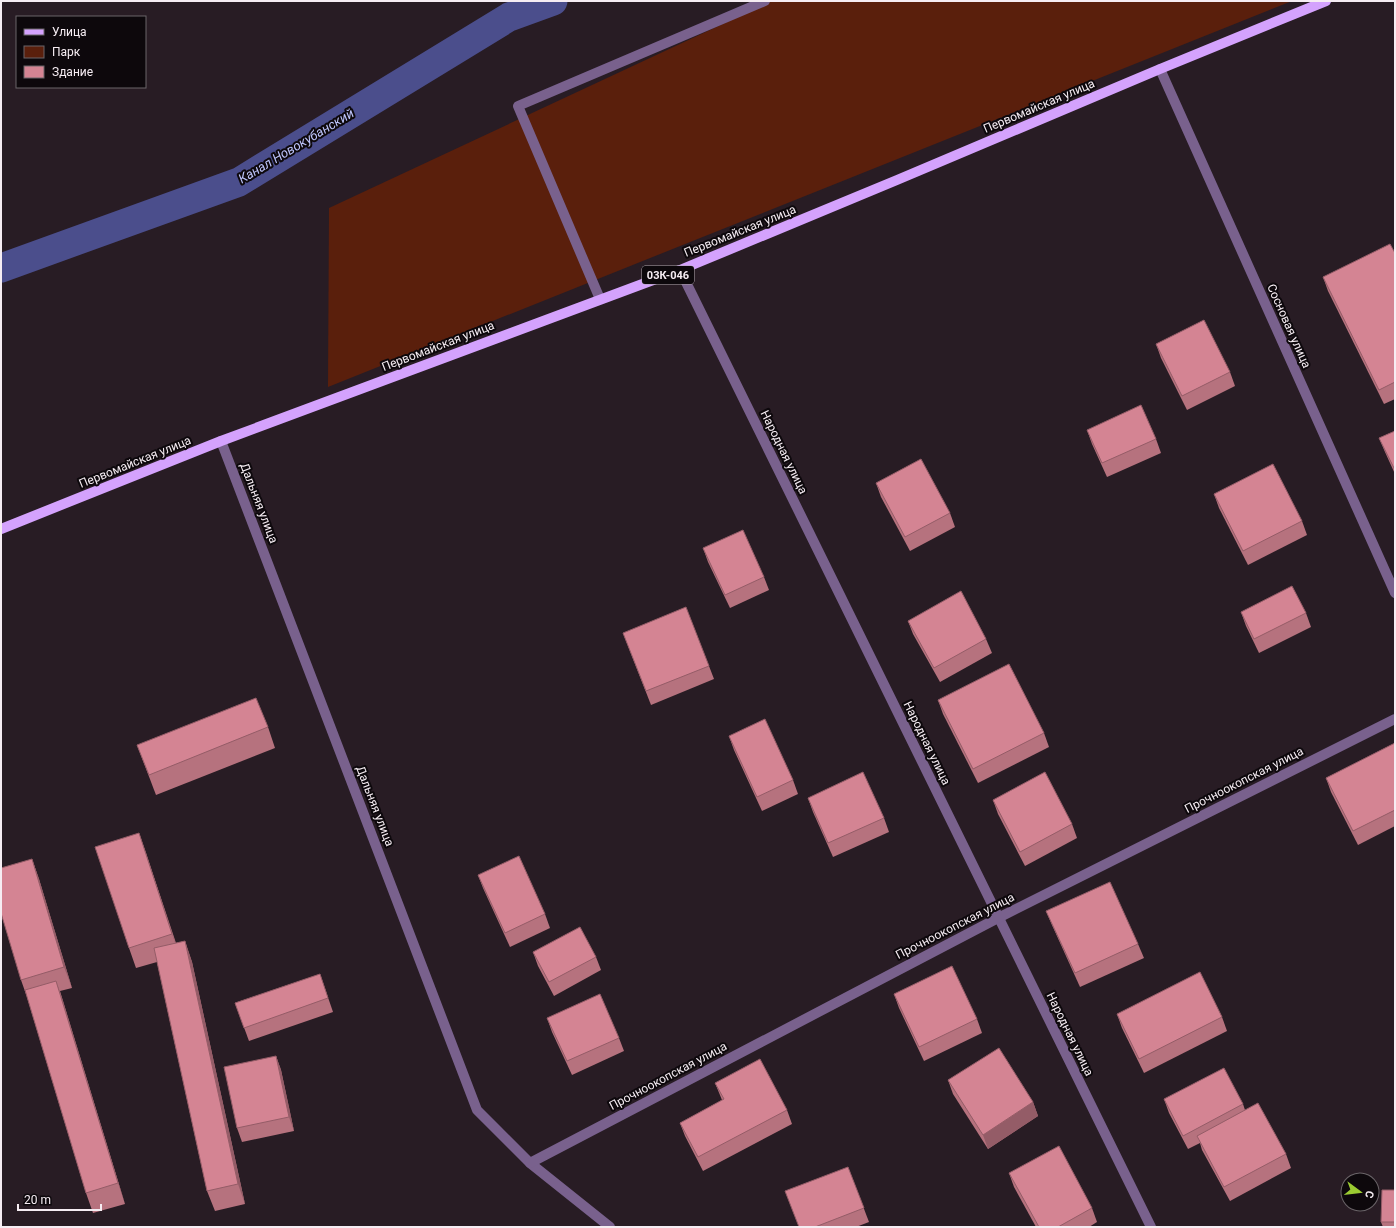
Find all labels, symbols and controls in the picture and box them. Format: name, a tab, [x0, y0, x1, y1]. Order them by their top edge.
legend	[16, 16, 146, 88]
text: Улица	[52, 25, 87, 39]
text: Парк	[52, 45, 81, 59]
text: Здание	[52, 65, 93, 79]
street label: Первомайская улица	[981, 76, 1097, 136]
water label: Канал Новокубанский	[236, 106, 356, 186]
street label: Первомайская улица	[682, 202, 798, 260]
road number: 03К-046	[642, 266, 694, 284]
street label: Сосновая улица	[1264, 282, 1314, 370]
street label: Первомайская улица	[380, 318, 496, 374]
street label: Народная улица	[758, 408, 810, 496]
street label: Первомайская улица	[77, 433, 193, 491]
street label: Дальняя улица	[237, 461, 281, 545]
street label: Народная улица	[901, 699, 953, 787]
street label: Прочноокопская улица	[1182, 744, 1306, 816]
street label: Дальняя улица	[353, 764, 397, 848]
street label: Прочноокопская улица	[893, 890, 1017, 962]
street label: Народная улица	[1044, 990, 1096, 1078]
street label: Прочноокопская улица	[607, 1039, 729, 1113]
north arrow	[1340, 1172, 1380, 1212]
scale bar	[18, 1186, 101, 1212]
text: С	[1362, 1189, 1376, 1200]
text: 20 m	[24, 1193, 51, 1207]

